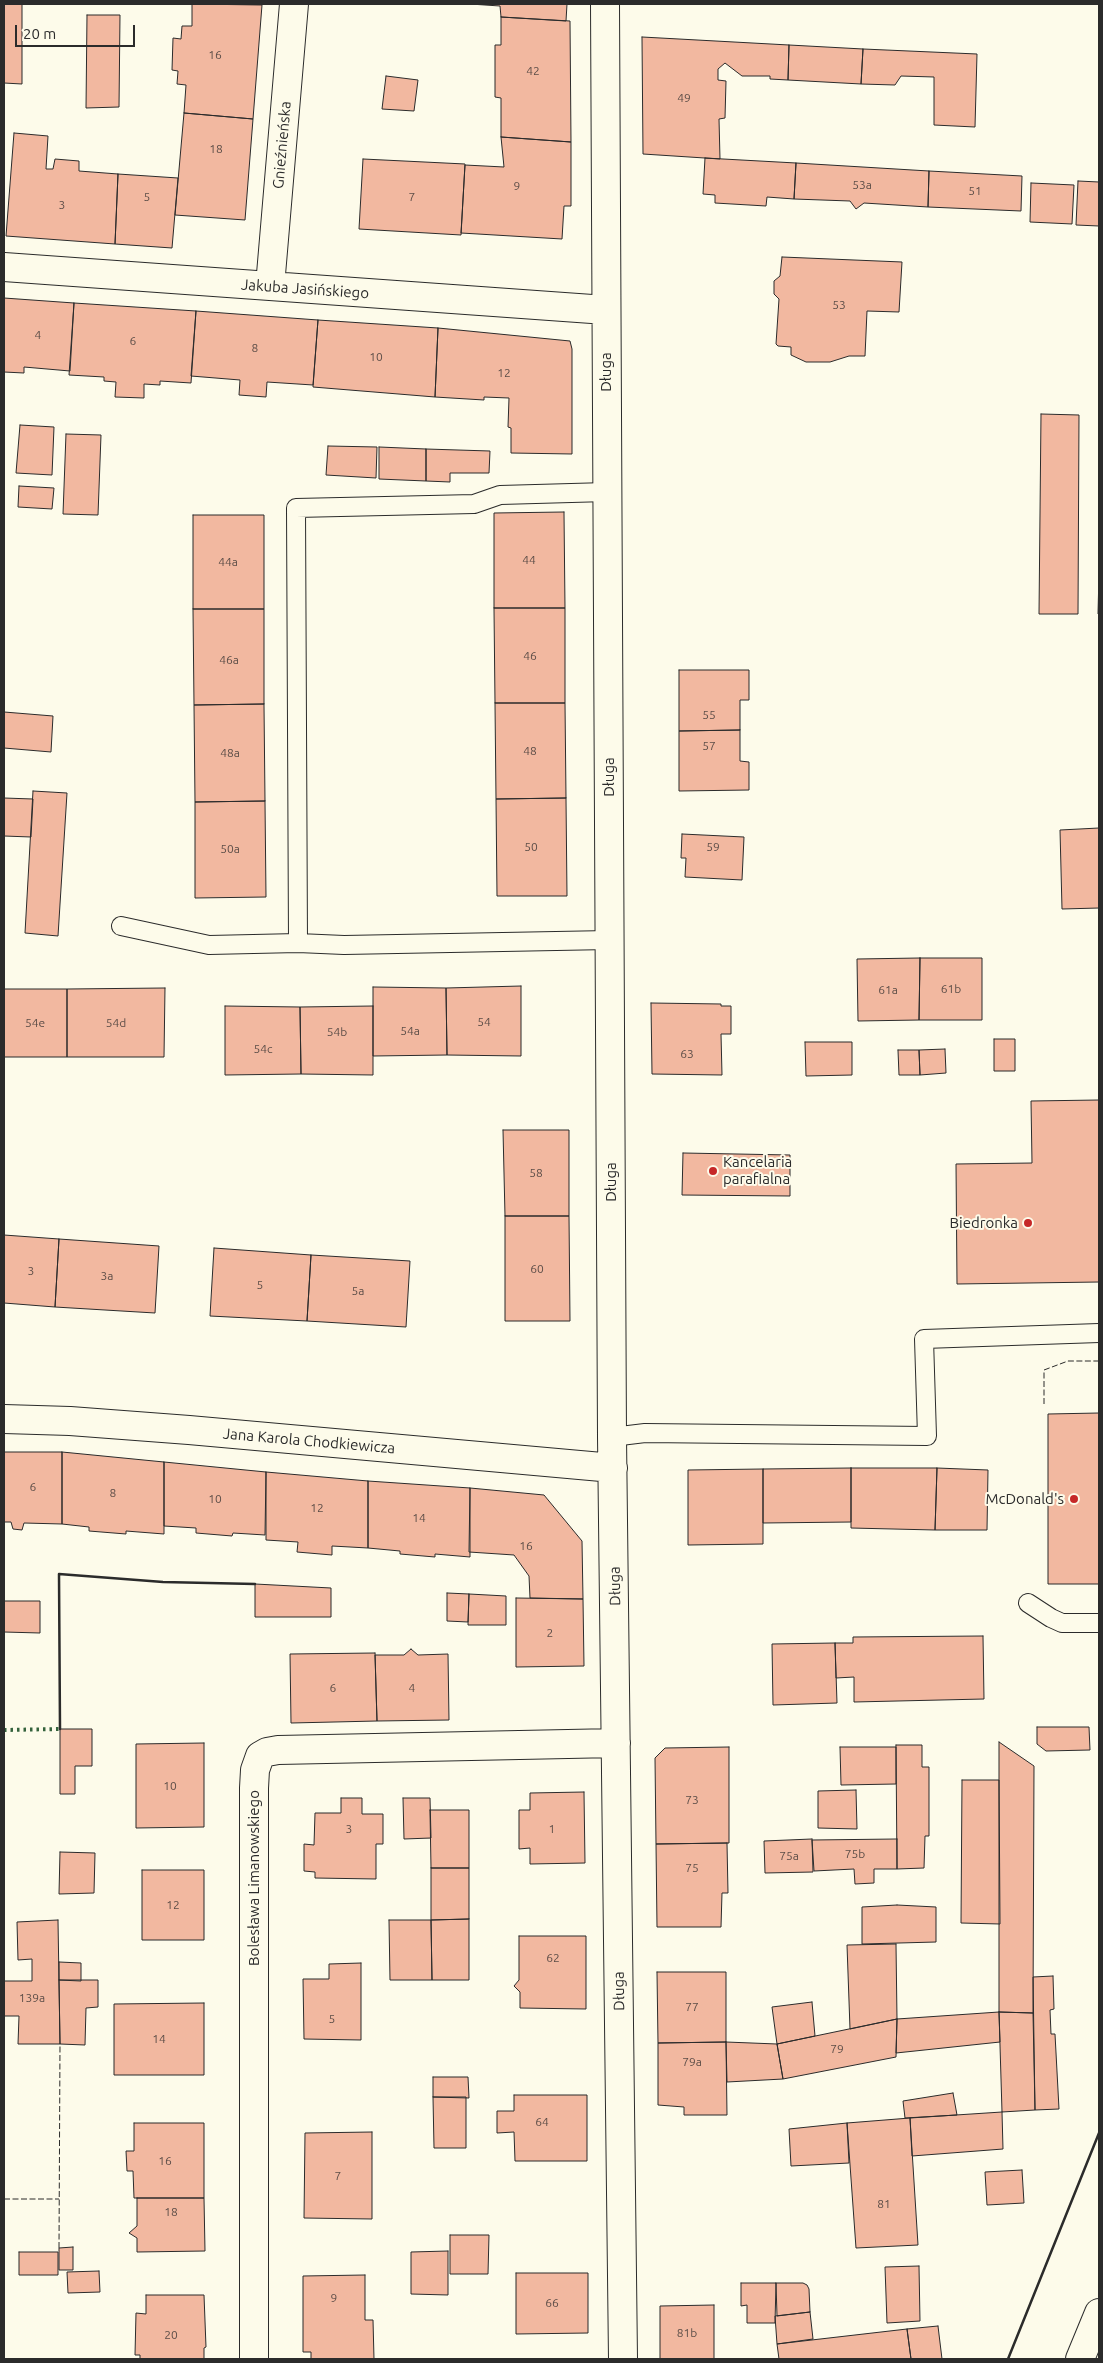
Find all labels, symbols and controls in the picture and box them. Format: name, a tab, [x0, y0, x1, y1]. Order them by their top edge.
scale bar	[18, 15, 138, 47]
text: 20 m	[23, 25, 56, 42]
house number: 16	[208, 48, 222, 62]
house number: 42	[526, 64, 540, 78]
house number: 49	[677, 91, 691, 105]
street label: Gnieźnieńska	[269, 100, 295, 190]
house number: 18	[209, 142, 223, 156]
house number: 53a	[852, 178, 872, 192]
house number: 9	[514, 179, 520, 193]
house number: 51	[968, 184, 982, 198]
house number: 5	[144, 190, 150, 204]
house number: 7	[409, 190, 415, 204]
house number: 3	[59, 198, 65, 212]
street label: Jakuba Jasińskiego	[240, 276, 370, 302]
house number: 53	[832, 298, 846, 312]
house number: 4	[35, 328, 41, 342]
house number: 6	[130, 334, 136, 348]
house number: 8	[252, 341, 258, 355]
house number: 10	[369, 350, 383, 364]
street label: Długa	[597, 352, 615, 392]
house number: 12	[497, 366, 511, 380]
house number: 44	[522, 553, 536, 567]
house number: 44a	[218, 555, 238, 569]
house number: 46	[523, 649, 537, 663]
house number: 46a	[219, 653, 239, 667]
house number: 55	[702, 708, 716, 722]
house number: 57	[702, 739, 716, 753]
house number: 48	[523, 744, 537, 758]
house number: 48a	[220, 746, 240, 760]
street label: Długa	[600, 757, 618, 797]
house number: 50	[524, 840, 538, 854]
house number: 59	[706, 840, 720, 854]
house number: 50a	[220, 842, 240, 856]
house number: 61b	[941, 982, 961, 996]
house number: 61a	[878, 983, 898, 997]
house number: 54	[477, 1015, 491, 1029]
house number: 54e	[25, 1016, 45, 1030]
house number: 54d	[106, 1016, 126, 1030]
house number: 54a	[400, 1024, 420, 1038]
house number: 54b	[327, 1025, 347, 1039]
house number: 54c	[253, 1042, 273, 1056]
house number: 63	[680, 1047, 694, 1061]
place label: Kancelaria parafialna	[723, 1153, 792, 1188]
street label: Długa	[602, 1162, 620, 1202]
marker: Kancelaria parafialna	[707, 1165, 719, 1177]
house number: 58	[529, 1166, 543, 1180]
place label: Biedronka	[949, 1214, 1018, 1232]
marker: Biedronka	[1022, 1217, 1034, 1229]
house number: 60	[530, 1262, 544, 1276]
house number: 3	[28, 1264, 34, 1278]
house number: 3a	[101, 1269, 113, 1283]
house number: 5	[257, 1278, 263, 1292]
house number: 5a	[352, 1284, 364, 1298]
street label: Jana Karola Chodkiewicza	[222, 1425, 396, 1457]
house number: 6	[30, 1480, 36, 1494]
house number: 8	[110, 1486, 116, 1500]
place label: McDonald's	[986, 1490, 1064, 1508]
house number: 10	[208, 1492, 222, 1506]
marker: McDonald's	[1068, 1493, 1080, 1505]
house number: 12	[310, 1501, 324, 1515]
house number: 14	[412, 1511, 426, 1525]
house number: 16	[519, 1539, 533, 1553]
street label: Długa	[606, 1566, 624, 1606]
house number: 2	[547, 1626, 553, 1640]
house number: 6	[330, 1681, 336, 1695]
house number: 4	[409, 1681, 415, 1695]
house number: 10	[163, 1779, 177, 1793]
street label: Bolesława Limanowskiego	[245, 1790, 263, 1966]
house number: 73	[685, 1793, 699, 1807]
house number: 3	[346, 1822, 352, 1836]
house number: 1	[549, 1822, 555, 1836]
house number: 75b	[845, 1847, 865, 1861]
house number: 75a	[779, 1849, 799, 1863]
house number: 75	[685, 1861, 699, 1875]
house number: 12	[166, 1898, 180, 1912]
house number: 62	[546, 1951, 560, 1965]
street label: Długa	[610, 1971, 628, 2011]
house number: 139a	[19, 1991, 45, 2005]
house number: 77	[685, 2000, 699, 2014]
house number: 5	[329, 2012, 335, 2026]
house number: 14	[152, 2032, 166, 2046]
house number: 79	[830, 2042, 844, 2056]
house number: 79a	[682, 2055, 702, 2069]
house number: 64	[535, 2115, 549, 2129]
house number: 16	[158, 2154, 172, 2168]
house number: 7	[335, 2169, 341, 2183]
house number: 81	[877, 2197, 891, 2211]
house number: 18	[164, 2205, 178, 2219]
house number: 9	[331, 2291, 337, 2305]
house number: 66	[545, 2296, 559, 2310]
house number: 81b	[677, 2326, 697, 2340]
house number: 20	[164, 2328, 178, 2342]

